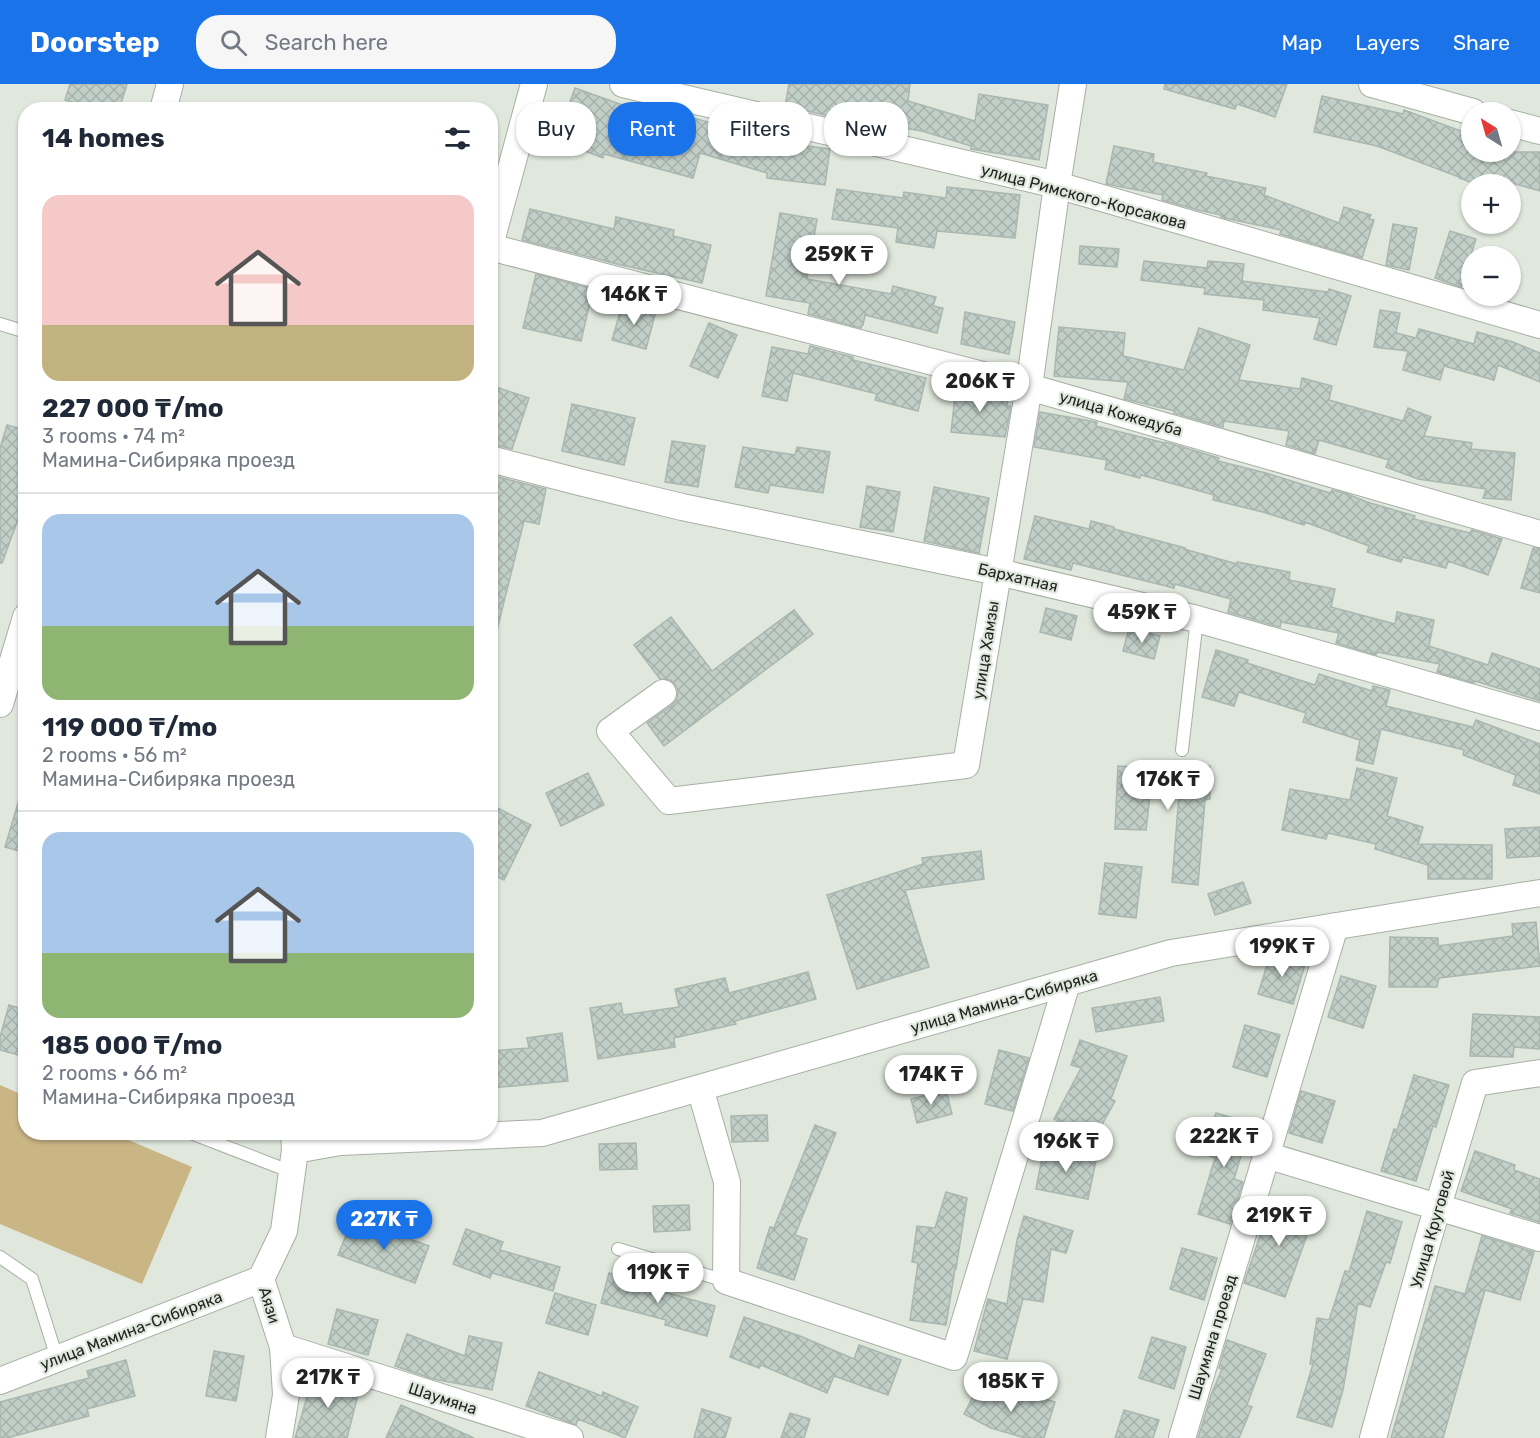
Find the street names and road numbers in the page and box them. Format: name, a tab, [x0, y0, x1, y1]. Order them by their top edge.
street label: улица Римского-Корсакова	[979, 160, 1189, 233]
street label: улица Кожедуба	[1057, 387, 1185, 440]
street label: Бархатная	[976, 559, 1060, 596]
street label: улица Хамзы	[968, 600, 1003, 701]
street label: улица Мамина-Сибиряка	[908, 966, 1100, 1037]
street label: Улица Круговой	[1407, 1168, 1458, 1290]
street label: Шаумяна проезд	[1184, 1272, 1241, 1402]
street label: Аязи	[255, 1284, 284, 1326]
street label: улица Мамина-Сибиряка	[37, 1287, 225, 1374]
street label: Шаумяна	[406, 1378, 480, 1419]

